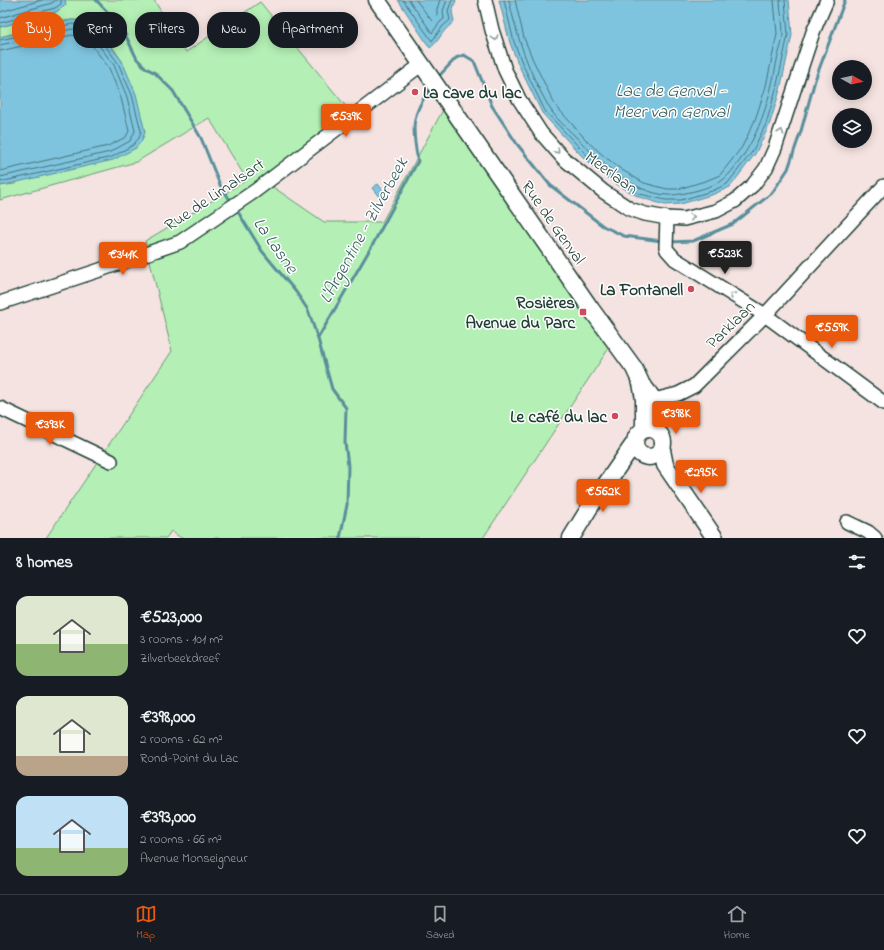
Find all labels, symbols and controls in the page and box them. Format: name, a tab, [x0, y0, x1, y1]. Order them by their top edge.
chip: Buy	[12, 12, 65, 48]
chip: Rent	[73, 12, 127, 48]
chip: Filters	[135, 12, 199, 48]
chip: New	[207, 12, 260, 48]
chip: Apartment	[268, 12, 358, 48]
one-way arrow	[490, 34, 498, 41]
north arrow	[832, 60, 872, 100]
map controls	[832, 60, 872, 148]
water label: Lac de Genval - Meer van Genval	[613, 79, 731, 126]
place label: La cave du lac	[423, 81, 522, 106]
marker: La cave du lac	[410, 87, 420, 97]
pin: €539K	[318, 104, 374, 138]
text: €539K	[330, 107, 362, 126]
button: layers	[832, 108, 872, 148]
one-way arrow	[776, 129, 784, 136]
street label: Meerlaan	[579, 145, 643, 201]
one-way arrow	[552, 146, 559, 153]
street label: Rue de Limalsart	[160, 152, 270, 238]
water label: L'Argentine - Zilverbeek	[314, 152, 416, 309]
street label: Rue de Genval	[515, 176, 591, 270]
water label: La Lasne	[246, 213, 304, 280]
one-way arrow	[689, 213, 696, 221]
pin: €523K	[697, 241, 753, 275]
pin: €341K	[95, 242, 151, 276]
text: €523K	[708, 244, 742, 263]
text: €341K	[108, 245, 138, 264]
place label: La Fontanell	[600, 278, 683, 303]
marker: La Fontanell	[686, 284, 696, 294]
place label: Rosières Avenue du Parc	[466, 291, 575, 336]
one-way arrow	[729, 292, 736, 299]
street label: Parklaan	[701, 295, 761, 355]
marker: Rosières Avenue du Parc	[578, 307, 588, 317]
pin: €559K	[804, 315, 860, 349]
text: €559K	[815, 318, 849, 337]
pin: €398K	[648, 401, 704, 435]
text: €398K	[661, 404, 691, 423]
place label: Le café du lac	[510, 405, 607, 430]
marker: Le café du lac	[610, 411, 620, 421]
pin: €393K	[22, 412, 78, 446]
text: €393K	[35, 415, 65, 434]
pin: €295K	[673, 460, 729, 494]
text: €295K	[684, 463, 718, 482]
pin: €562K	[575, 479, 631, 513]
text: €562K	[586, 482, 620, 501]
text: 8 homes	[16, 550, 73, 575]
icon: filters	[846, 551, 868, 573]
text: €523,000	[140, 605, 202, 630]
icon: home	[48, 612, 96, 660]
icon: heart	[846, 625, 868, 647]
text: 3 rooms · 101 m²	[140, 630, 223, 649]
text: Zilverbeekdreef	[140, 649, 220, 668]
text: €398,000	[140, 705, 195, 730]
icon: home	[48, 712, 96, 760]
icon: heart	[846, 725, 868, 747]
text: 2 rooms · 62 m²	[140, 730, 223, 749]
text: Rond-Point du Lac	[140, 749, 238, 768]
text: €393,000	[140, 805, 196, 830]
icon: home	[48, 812, 96, 860]
icon: heart	[846, 825, 868, 847]
text: 2 rooms · 66 m²	[140, 830, 222, 849]
text: Avenue Monseigneur	[140, 849, 247, 868]
tab: Map	[135, 903, 157, 943]
tab: Saved	[426, 903, 455, 943]
tab: Home	[724, 903, 749, 943]

